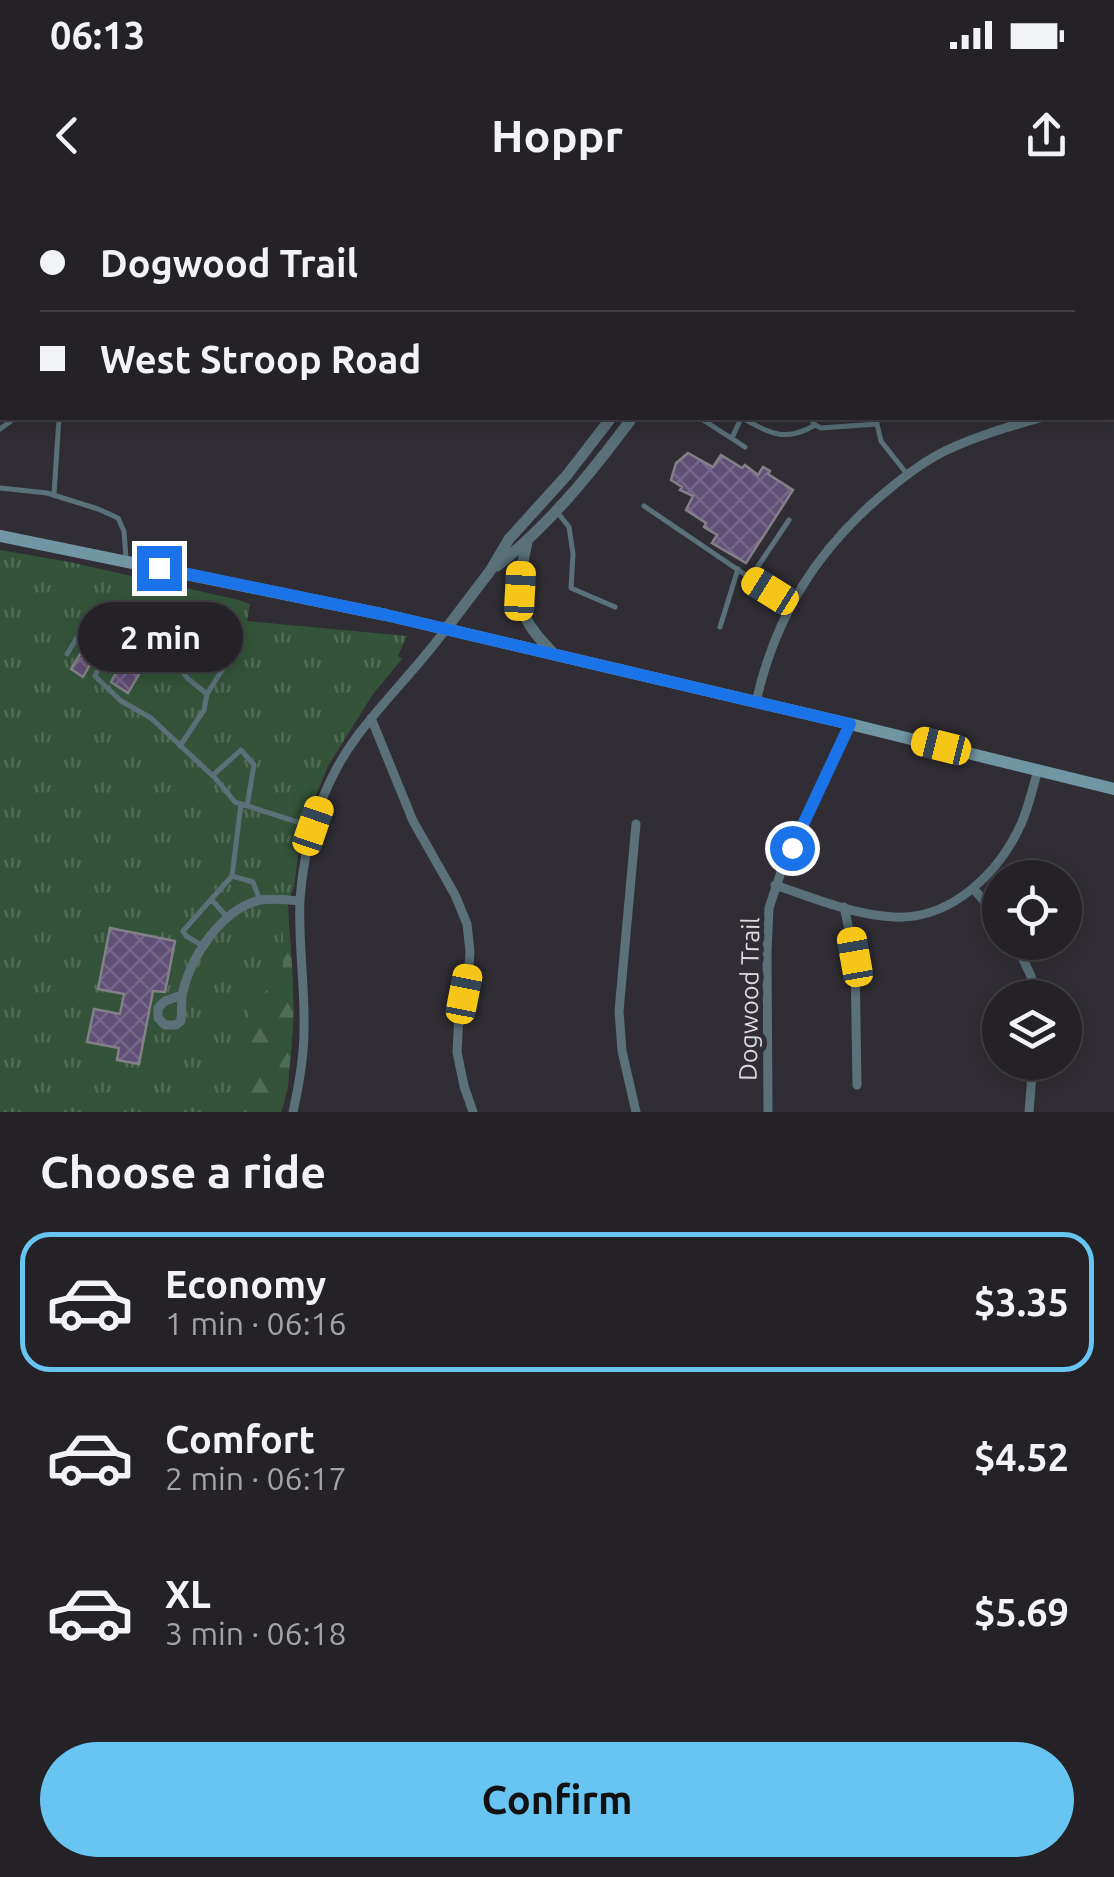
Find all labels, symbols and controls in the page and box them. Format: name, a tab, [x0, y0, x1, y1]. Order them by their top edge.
text: 06:13	[50, 14, 145, 56]
icon: back	[40, 108, 95, 163]
icon: share	[1019, 108, 1074, 163]
text: Hoppr	[491, 110, 623, 161]
text: Dogwood Trail	[100, 242, 358, 284]
text: West Stroop Road	[100, 338, 421, 380]
route end	[137, 546, 182, 591]
car	[503, 560, 537, 622]
car	[737, 562, 803, 620]
callout: 2 min	[76, 603, 242, 673]
text: 2 min	[120, 619, 201, 655]
car	[908, 724, 974, 768]
car	[289, 793, 337, 859]
route start	[770, 826, 815, 871]
map controls	[982, 860, 1082, 1080]
button: locate	[982, 860, 1082, 960]
street label: Dogwood Trail	[734, 917, 764, 1081]
car	[835, 925, 875, 989]
car	[444, 962, 484, 1026]
button: layers	[982, 980, 1082, 1080]
text: Choose a ride	[40, 1146, 326, 1197]
icon: car	[45, 1257, 135, 1347]
text: Economy	[165, 1263, 326, 1305]
text: $3.35	[974, 1281, 1069, 1323]
text: 1 min · 06:16	[165, 1305, 347, 1341]
icon: car	[45, 1412, 135, 1502]
text: Comfort	[165, 1418, 315, 1460]
text: $4.52	[974, 1436, 1069, 1478]
text: 2 min · 06:17	[165, 1460, 347, 1496]
icon: car	[45, 1567, 135, 1657]
text: XL	[165, 1573, 211, 1615]
text: $5.69	[974, 1591, 1069, 1633]
text: 3 min · 06:18	[165, 1615, 347, 1651]
button: Confirm	[40, 1742, 1074, 1857]

